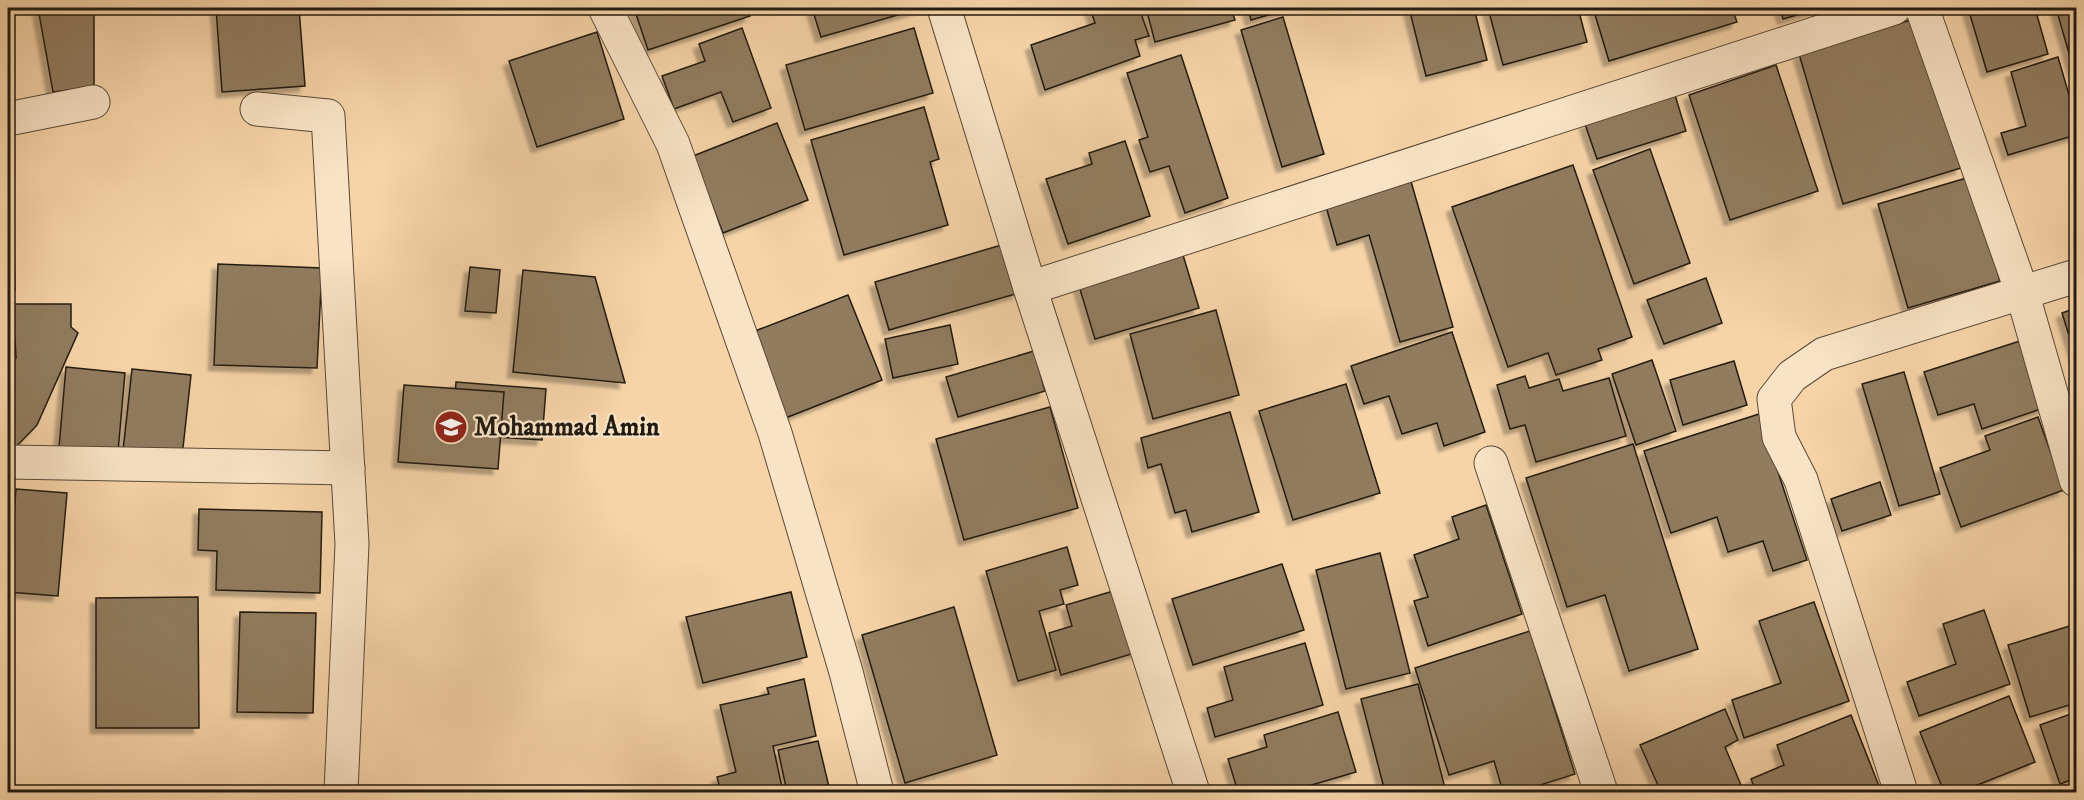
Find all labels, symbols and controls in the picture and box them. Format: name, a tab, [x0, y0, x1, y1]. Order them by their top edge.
school or university icon: Mohammad Amin	[433, 409, 469, 445]
place label: Mohammad Amin	[474, 411, 660, 444]

